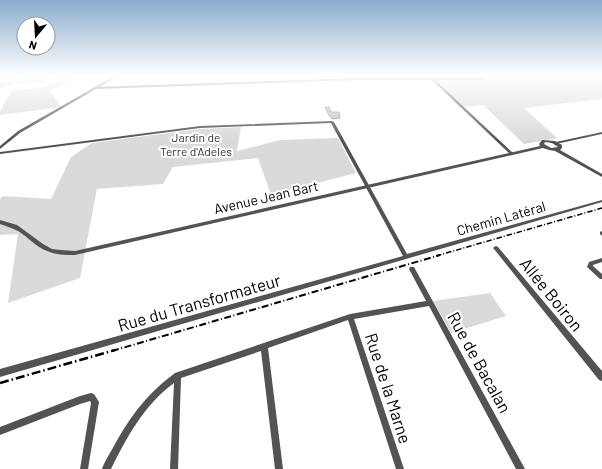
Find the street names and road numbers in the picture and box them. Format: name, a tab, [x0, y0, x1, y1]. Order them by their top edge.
street label: Avenue Jean Bart	[212, 177, 320, 217]
street label: Chemin Latéral	[455, 197, 547, 239]
street label: Allée Boiron	[516, 253, 588, 335]
street label: Rue du Transformateur	[115, 269, 283, 335]
street label: Rue de Bacalan	[444, 308, 516, 416]
street label: Rue de la Marne	[362, 330, 416, 446]

